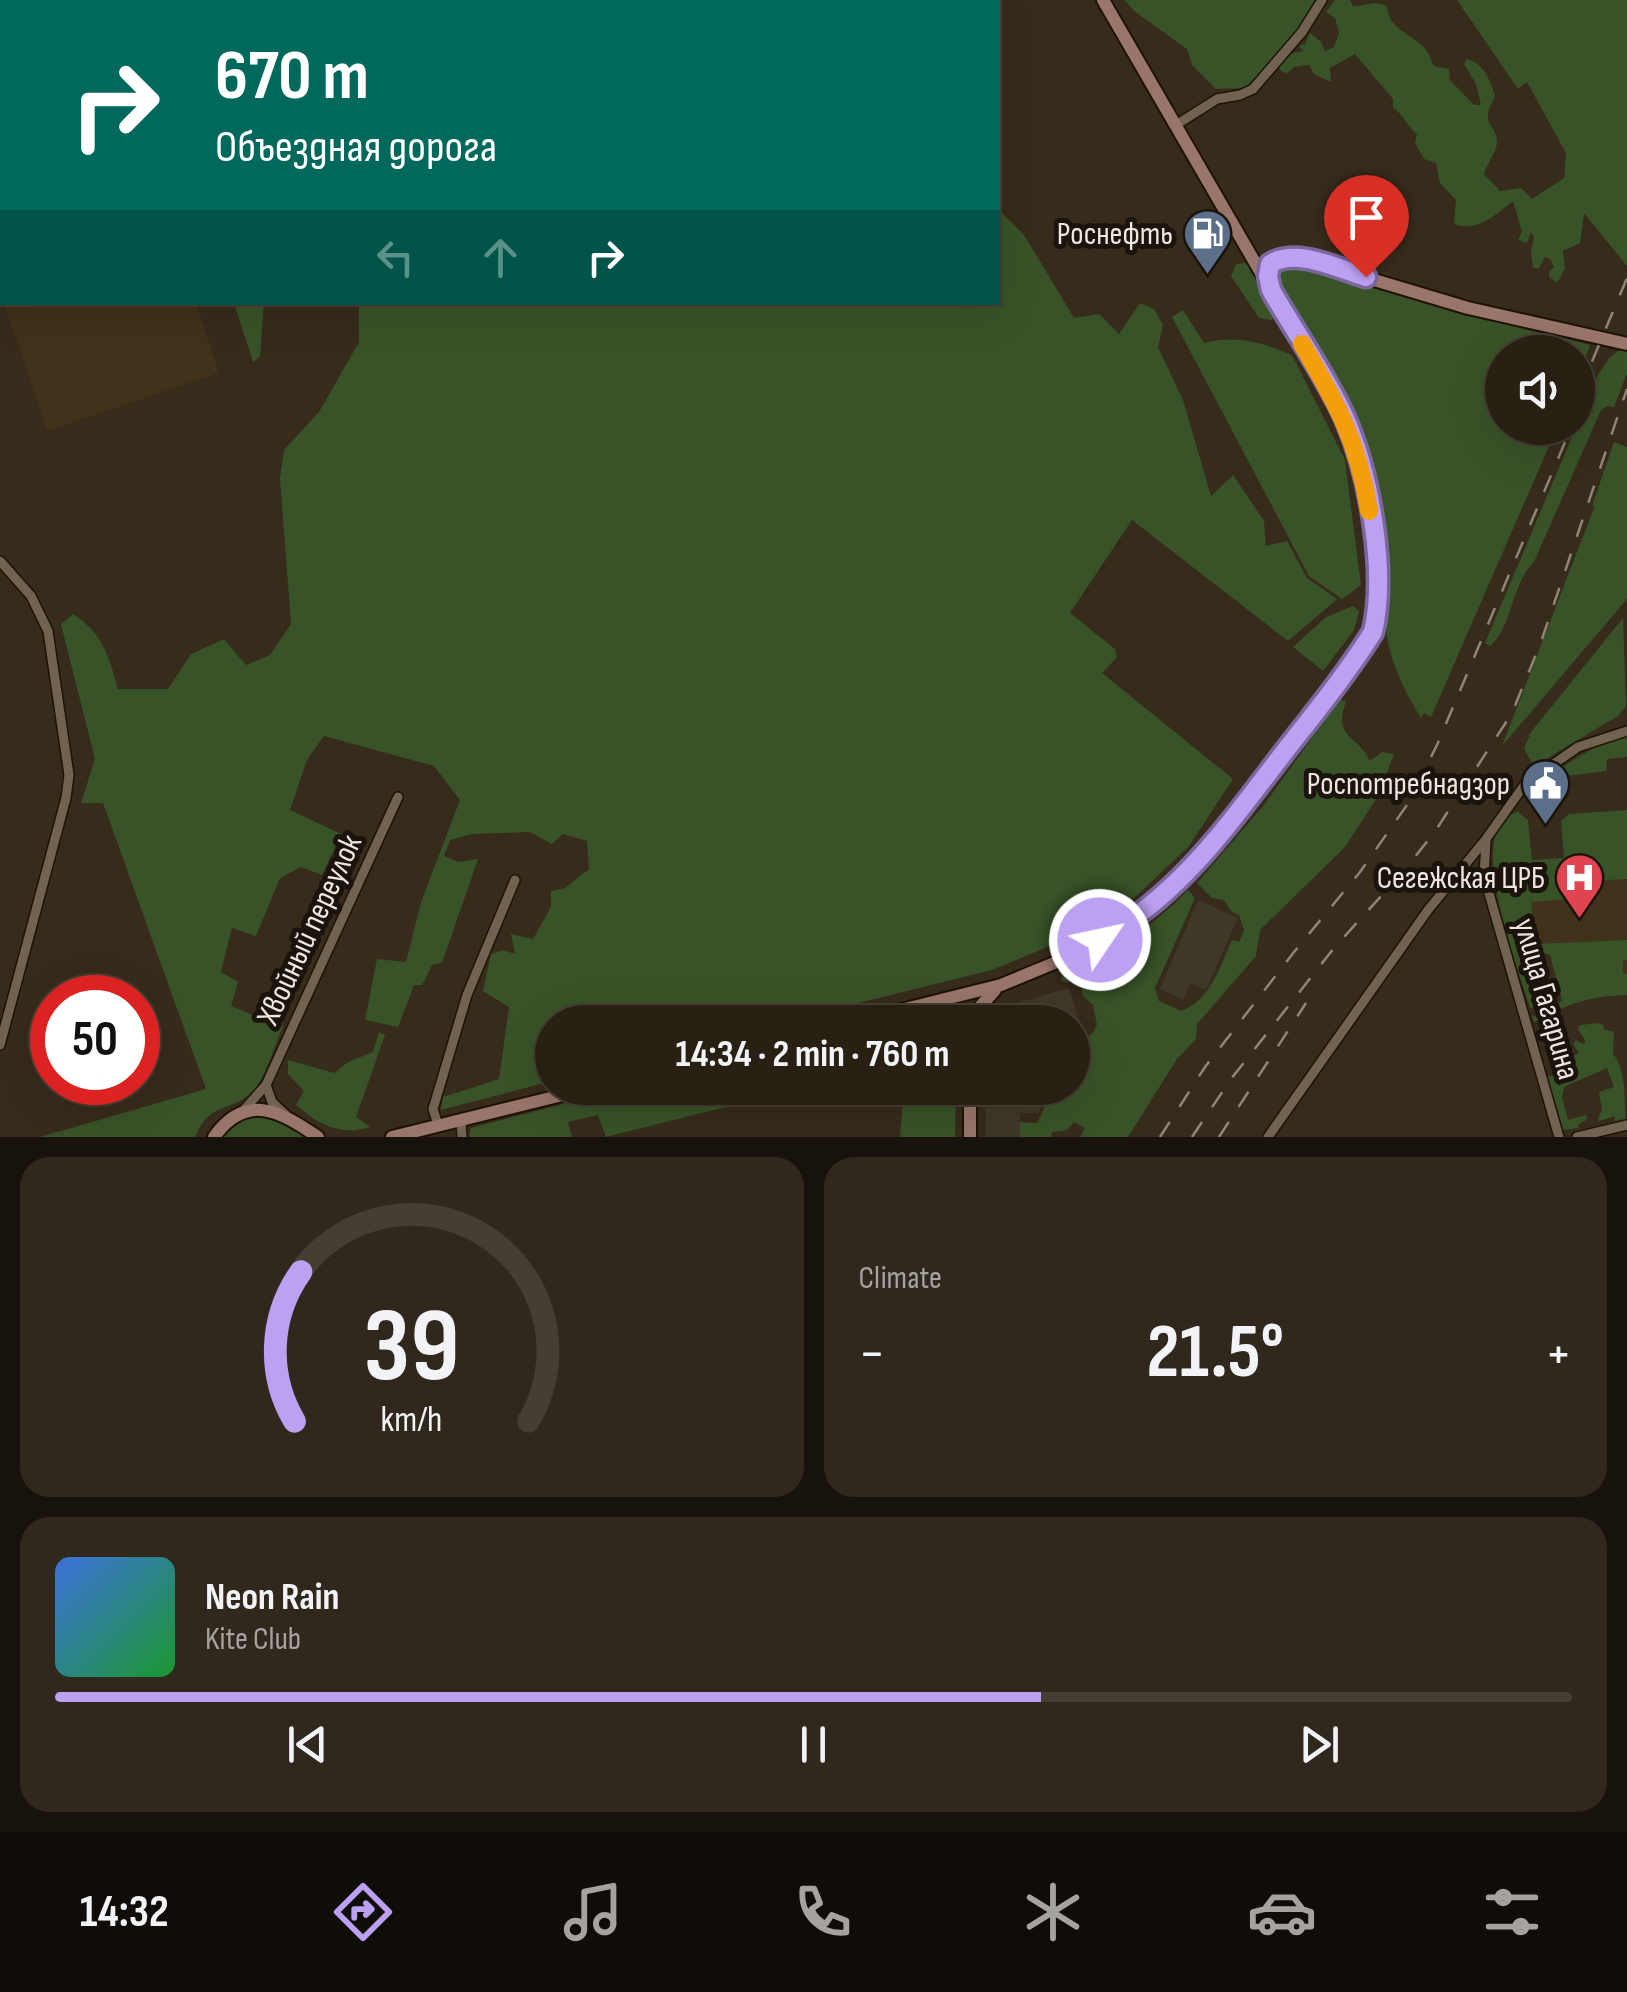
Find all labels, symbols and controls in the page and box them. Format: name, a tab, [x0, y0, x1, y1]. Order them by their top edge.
text: 670 m	[215, 35, 369, 119]
icon: right	[50, 40, 180, 170]
text: Объездная дорога	[215, 120, 497, 175]
pin	[1324, 175, 1409, 278]
icon: arrive	[1339, 190, 1394, 245]
fuel station icon: Роснефть	[1182, 208, 1234, 276]
place label: Роснефть	[1057, 215, 1173, 254]
icon: left	[368, 230, 423, 285]
icon: ahead	[473, 230, 528, 285]
icon: right	[578, 230, 633, 285]
map controls	[1485, 335, 1595, 445]
button: sound	[1485, 335, 1595, 445]
public building icon: Роспотребнадзор	[1519, 758, 1571, 826]
place label: Роспотребнадзор	[1307, 765, 1510, 804]
street label: Хвойный переулок	[249, 828, 371, 1032]
hospital icon: Сегежская ЦРБ	[1554, 852, 1606, 920]
place label: Сегежская ЦРБ	[1377, 859, 1545, 898]
position arrow	[1048, 888, 1152, 992]
street label: улица Гагарина	[1504, 914, 1588, 1084]
speed limit sign: 50	[30, 975, 160, 1105]
text: 14:34 · 2 min · 760 m	[675, 1032, 950, 1077]
text: Climate	[859, 1259, 942, 1298]
text: 39	[364, 1285, 460, 1410]
text: 21.5°	[1146, 1308, 1284, 1399]
text: −	[859, 1321, 885, 1388]
text: +	[1545, 1321, 1572, 1388]
text: km/h	[381, 1399, 443, 1442]
text: Neon Rain	[205, 1575, 339, 1620]
text: Kite Club	[205, 1620, 301, 1659]
icon: previous	[280, 1717, 335, 1772]
icon: pause	[786, 1717, 841, 1772]
icon: next	[1292, 1717, 1347, 1772]
icon: directions	[328, 1877, 398, 1947]
icon: music	[558, 1877, 628, 1947]
icon: phone	[788, 1877, 858, 1947]
icon: climate	[1018, 1877, 1088, 1947]
icon: car	[1247, 1877, 1317, 1947]
icon: filters	[1477, 1877, 1547, 1947]
text: 14:32	[80, 1885, 169, 1940]

